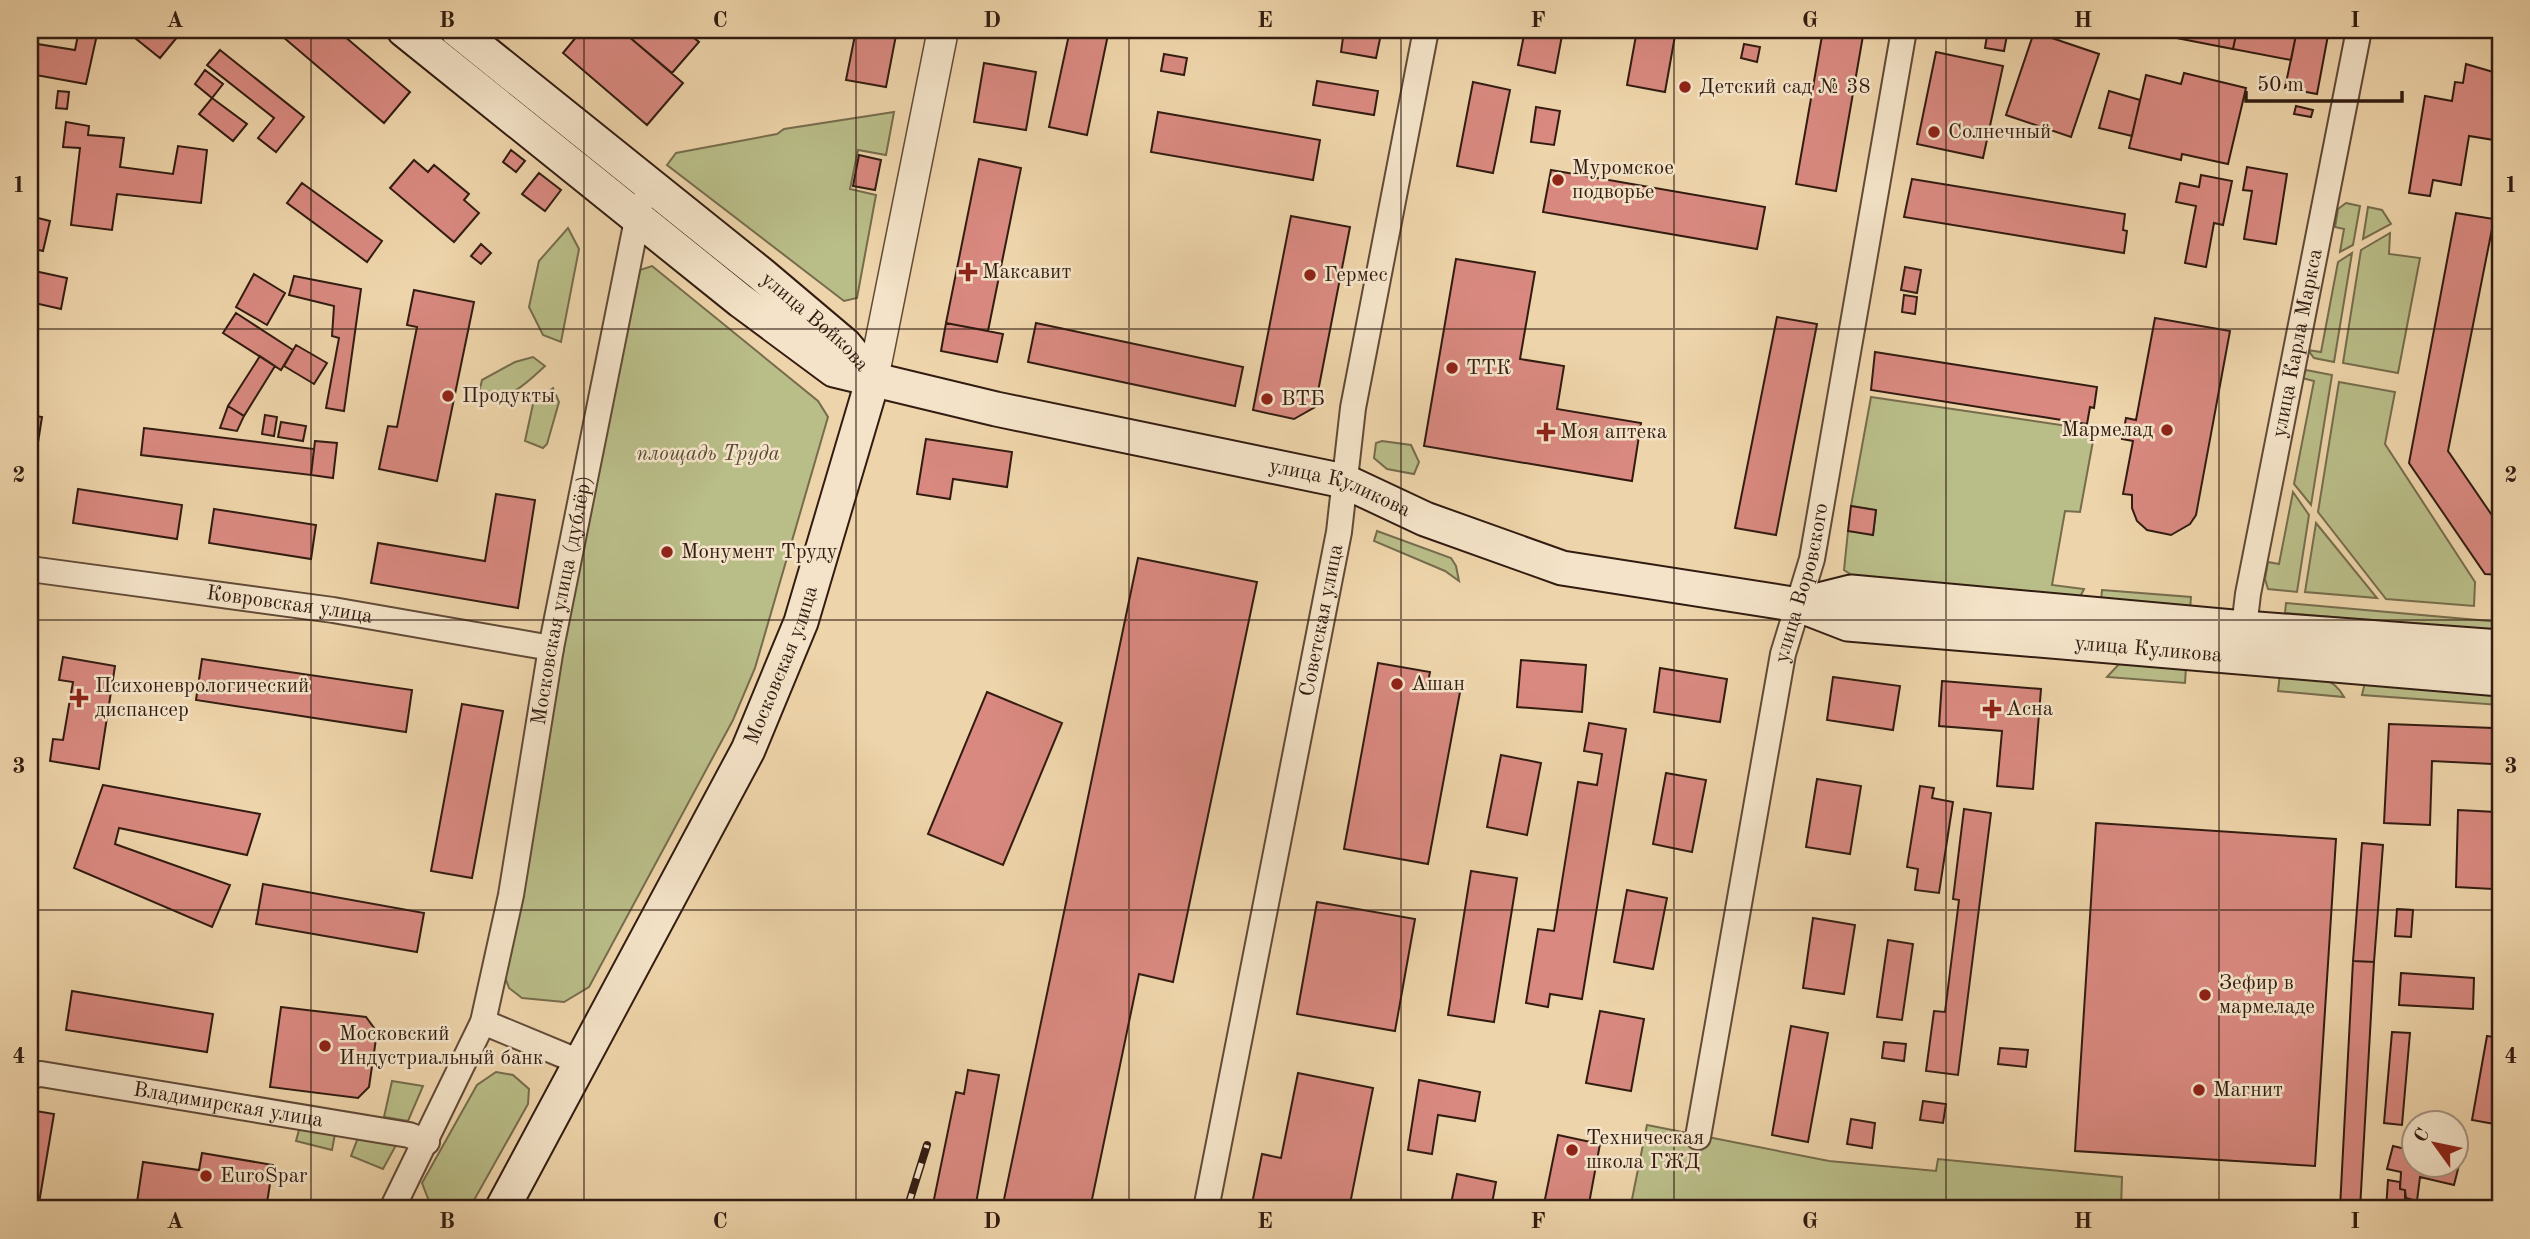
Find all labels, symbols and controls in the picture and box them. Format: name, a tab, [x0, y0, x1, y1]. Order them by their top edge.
text: A	[166, 9, 184, 32]
text: B	[439, 9, 455, 32]
text: C	[712, 9, 728, 32]
text: D	[983, 9, 1001, 32]
text: E	[1257, 9, 1273, 32]
text: F	[1530, 9, 1546, 32]
text: G	[1802, 9, 1818, 32]
text: H	[2074, 9, 2092, 32]
text: I	[2350, 9, 2360, 32]
scale bar	[2246, 60, 2402, 104]
text: 50 m	[2257, 75, 2304, 96]
place label: Детский сад № 38	[1699, 77, 1871, 98]
marker: Детский сад № 38	[1677, 79, 1693, 95]
place label: Солнечный	[1948, 122, 2051, 143]
marker: Солнечный	[1926, 124, 1942, 140]
place label: Муромское подворье	[1572, 158, 1674, 203]
marker: Муромское подворье	[1550, 172, 1566, 188]
text: 1	[12, 174, 26, 197]
text: 1	[2504, 174, 2518, 197]
street label: улица Карла Маркса	[2269, 247, 2326, 439]
place label: Максавит	[982, 262, 1071, 283]
marker: Максавит	[960, 264, 976, 280]
place label: Гермес	[1324, 265, 1388, 286]
marker: Гермес	[1302, 267, 1318, 283]
street label: улица Войкова	[757, 268, 873, 376]
place label: ТТК	[1466, 358, 1511, 379]
marker: ТТК	[1444, 360, 1460, 376]
place label: Продукты	[462, 386, 555, 407]
marker: Продукты	[440, 388, 456, 404]
place label: ВТБ	[1281, 389, 1325, 410]
marker: ВТБ	[1259, 391, 1275, 407]
place label: Мармелад	[2061, 420, 2154, 441]
place label: Моя аптека	[1560, 422, 1667, 443]
marker: Мармелад	[2159, 422, 2175, 438]
marker: Моя аптека	[1538, 424, 1554, 440]
park label: площадь Труда	[636, 444, 780, 465]
street label: улица Куликова	[1267, 455, 1414, 521]
text: 2	[12, 464, 26, 487]
text: 2	[2504, 464, 2518, 487]
street label: Московская улица (дублёр)	[528, 474, 596, 727]
street label: улица Воровского	[1771, 501, 1832, 664]
place label: Монумент Труду	[681, 542, 838, 563]
street label: Советская улица	[1296, 542, 1347, 698]
marker: Монумент Труду	[659, 544, 675, 560]
street label: Ковровская улица	[205, 582, 374, 627]
street label: Московская улица	[741, 583, 822, 748]
street label: улица Куликова	[2074, 633, 2223, 666]
place label: Ашан	[1411, 674, 1465, 695]
place label: Психоневрологический диспансер	[95, 676, 309, 721]
marker: Ашан	[1389, 676, 1405, 692]
marker: Психоневрологический диспансер	[69, 688, 89, 708]
place label: Асна	[2006, 699, 2053, 720]
marker: Асна	[1984, 701, 2000, 717]
text: 3	[12, 755, 26, 778]
text: 3	[2504, 755, 2518, 778]
place label: Зефир в мармеладе	[2219, 973, 2315, 1018]
marker: Зефир в мармеладе	[2197, 987, 2213, 1003]
place label: Московский Индустриальный банк	[339, 1024, 544, 1069]
marker: Московский Индустриальный банк	[317, 1038, 333, 1054]
text: 4	[12, 1045, 26, 1068]
text: 4	[2504, 1045, 2518, 1068]
street label: Владимирская улица	[132, 1079, 325, 1131]
place label: Магнит	[2213, 1080, 2283, 1101]
marker: Магнит	[2191, 1082, 2207, 1098]
north arrow	[2400, 1110, 2470, 1180]
text: С	[2411, 1126, 2434, 1147]
place label: Техническая школа ГЖД	[1586, 1128, 1704, 1173]
marker: Техническая школа ГЖД	[1564, 1142, 1580, 1158]
place label: EuroSpar	[220, 1166, 308, 1187]
marker: EuroSpar	[198, 1168, 214, 1184]
text: A	[166, 1210, 184, 1233]
text: B	[439, 1210, 455, 1233]
text: C	[712, 1210, 728, 1233]
text: D	[983, 1210, 1001, 1233]
text: E	[1257, 1210, 1273, 1233]
text: F	[1530, 1210, 1546, 1233]
text: G	[1802, 1210, 1818, 1233]
text: H	[2074, 1210, 2092, 1233]
text: I	[2350, 1210, 2360, 1233]

